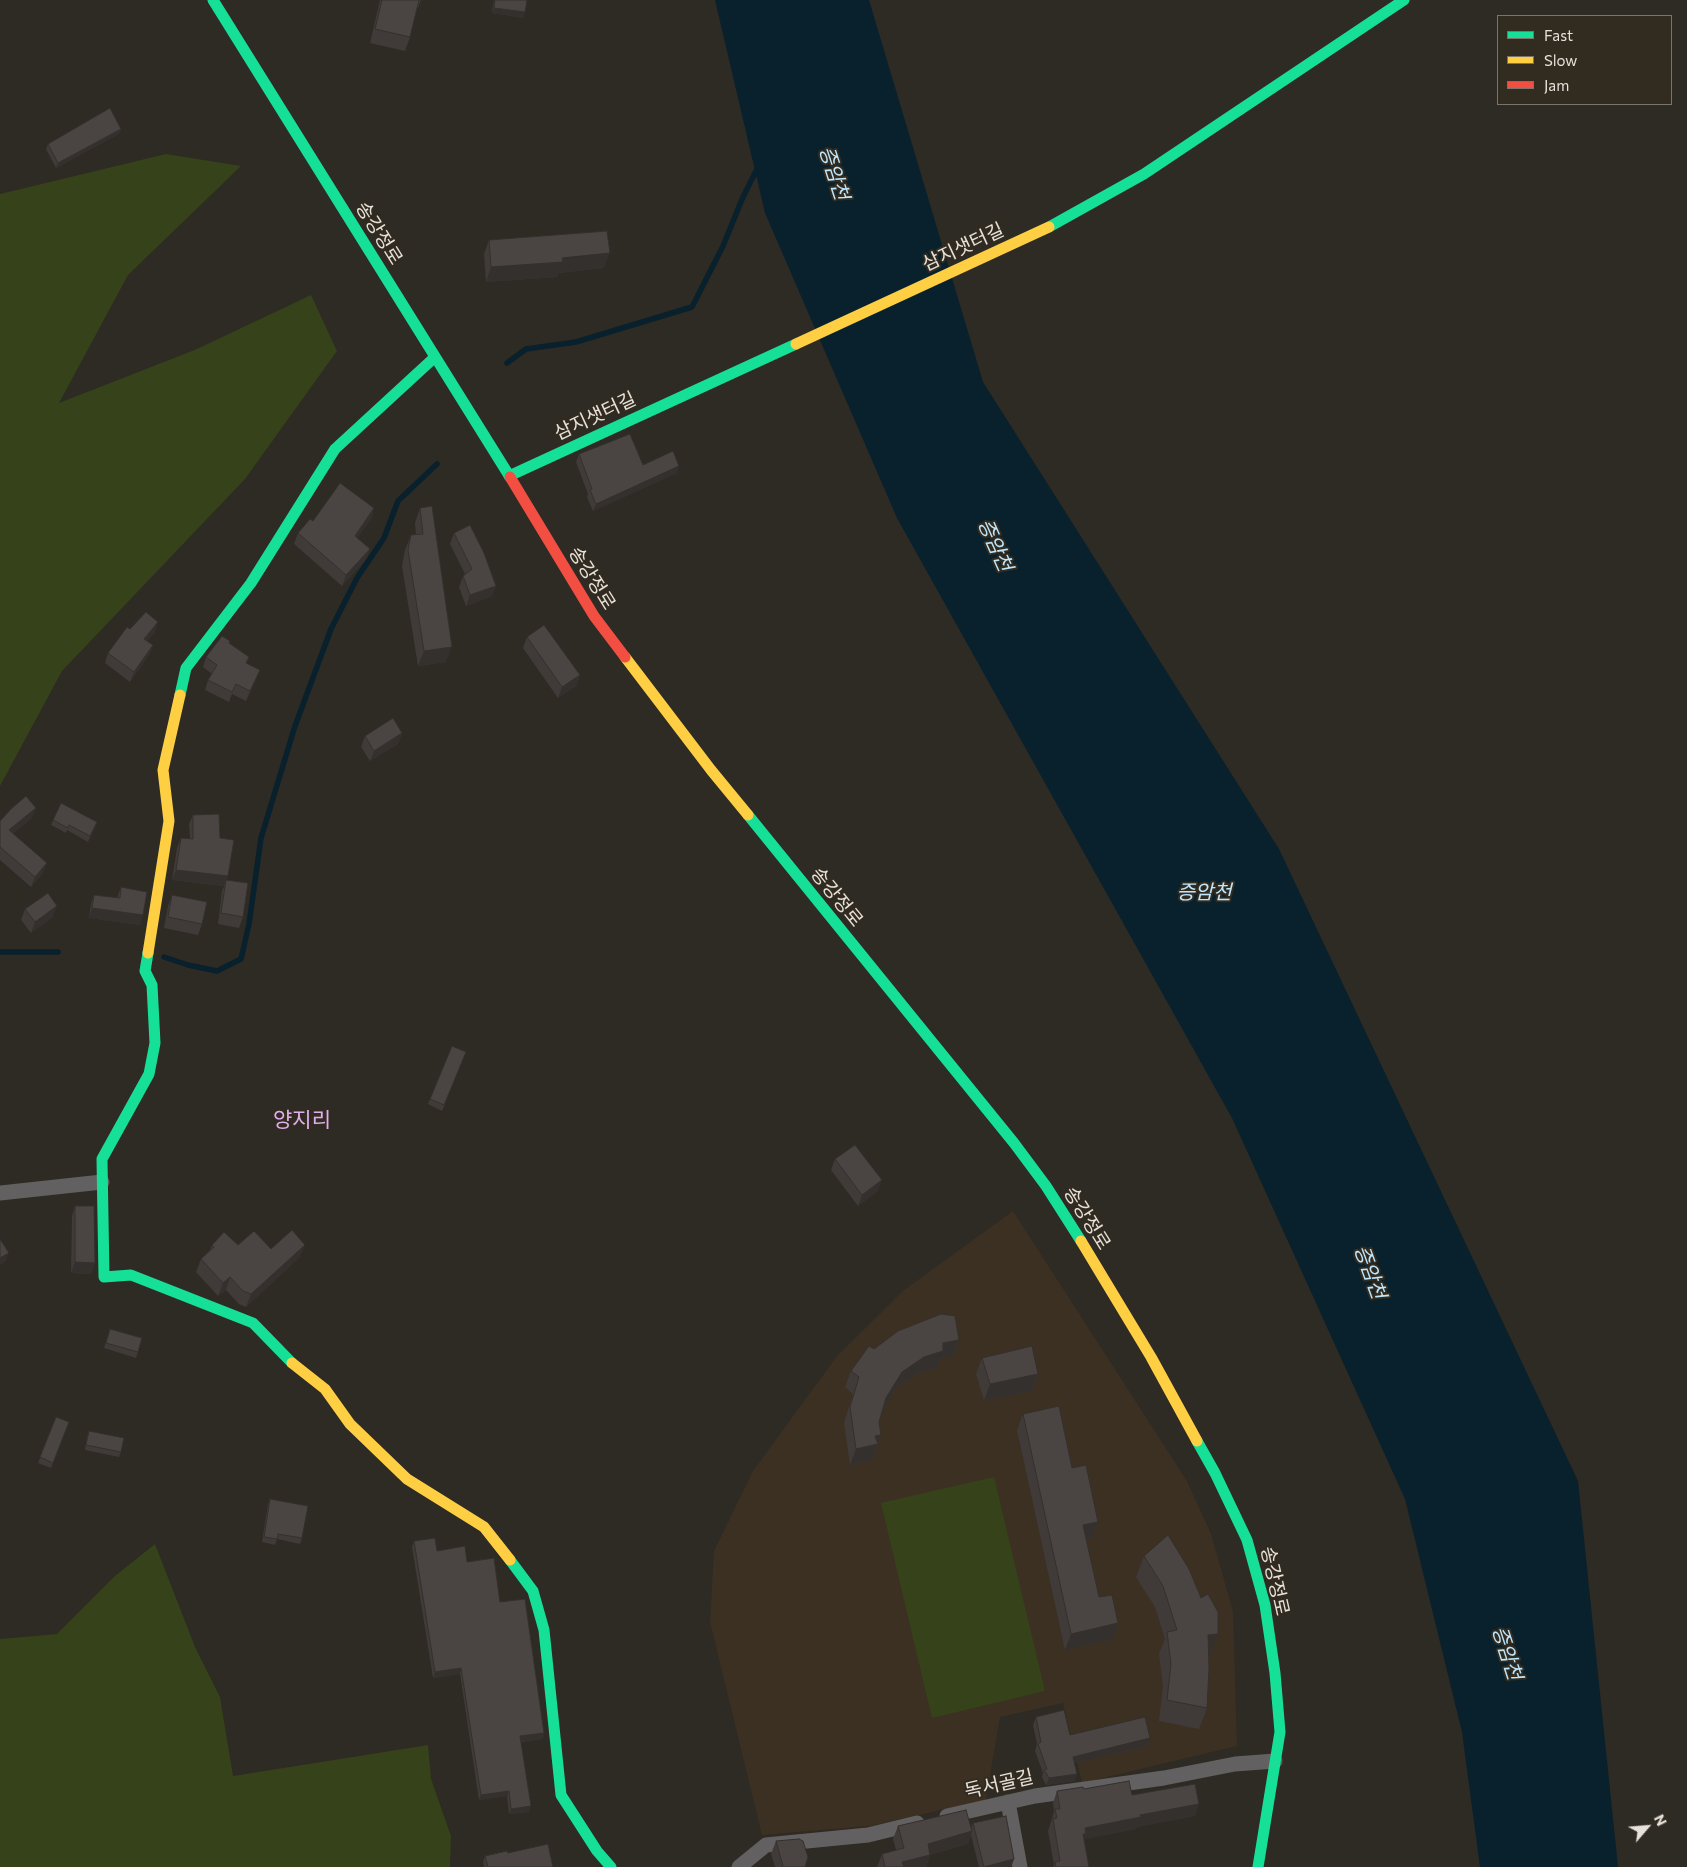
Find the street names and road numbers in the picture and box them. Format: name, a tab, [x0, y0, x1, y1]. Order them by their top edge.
street label: 송강정로	[351, 197, 407, 269]
street label: 삼지샛터길	[919, 218, 1007, 276]
street label: 삼지샛터길	[551, 387, 639, 445]
street label: 송강정로	[564, 542, 620, 614]
street label: 송강정로	[806, 863, 868, 931]
street label: 송강정로	[1059, 1182, 1115, 1254]
street label: 송강정로	[1256, 1544, 1294, 1618]
street label: 독서골길	[962, 1765, 1036, 1803]

